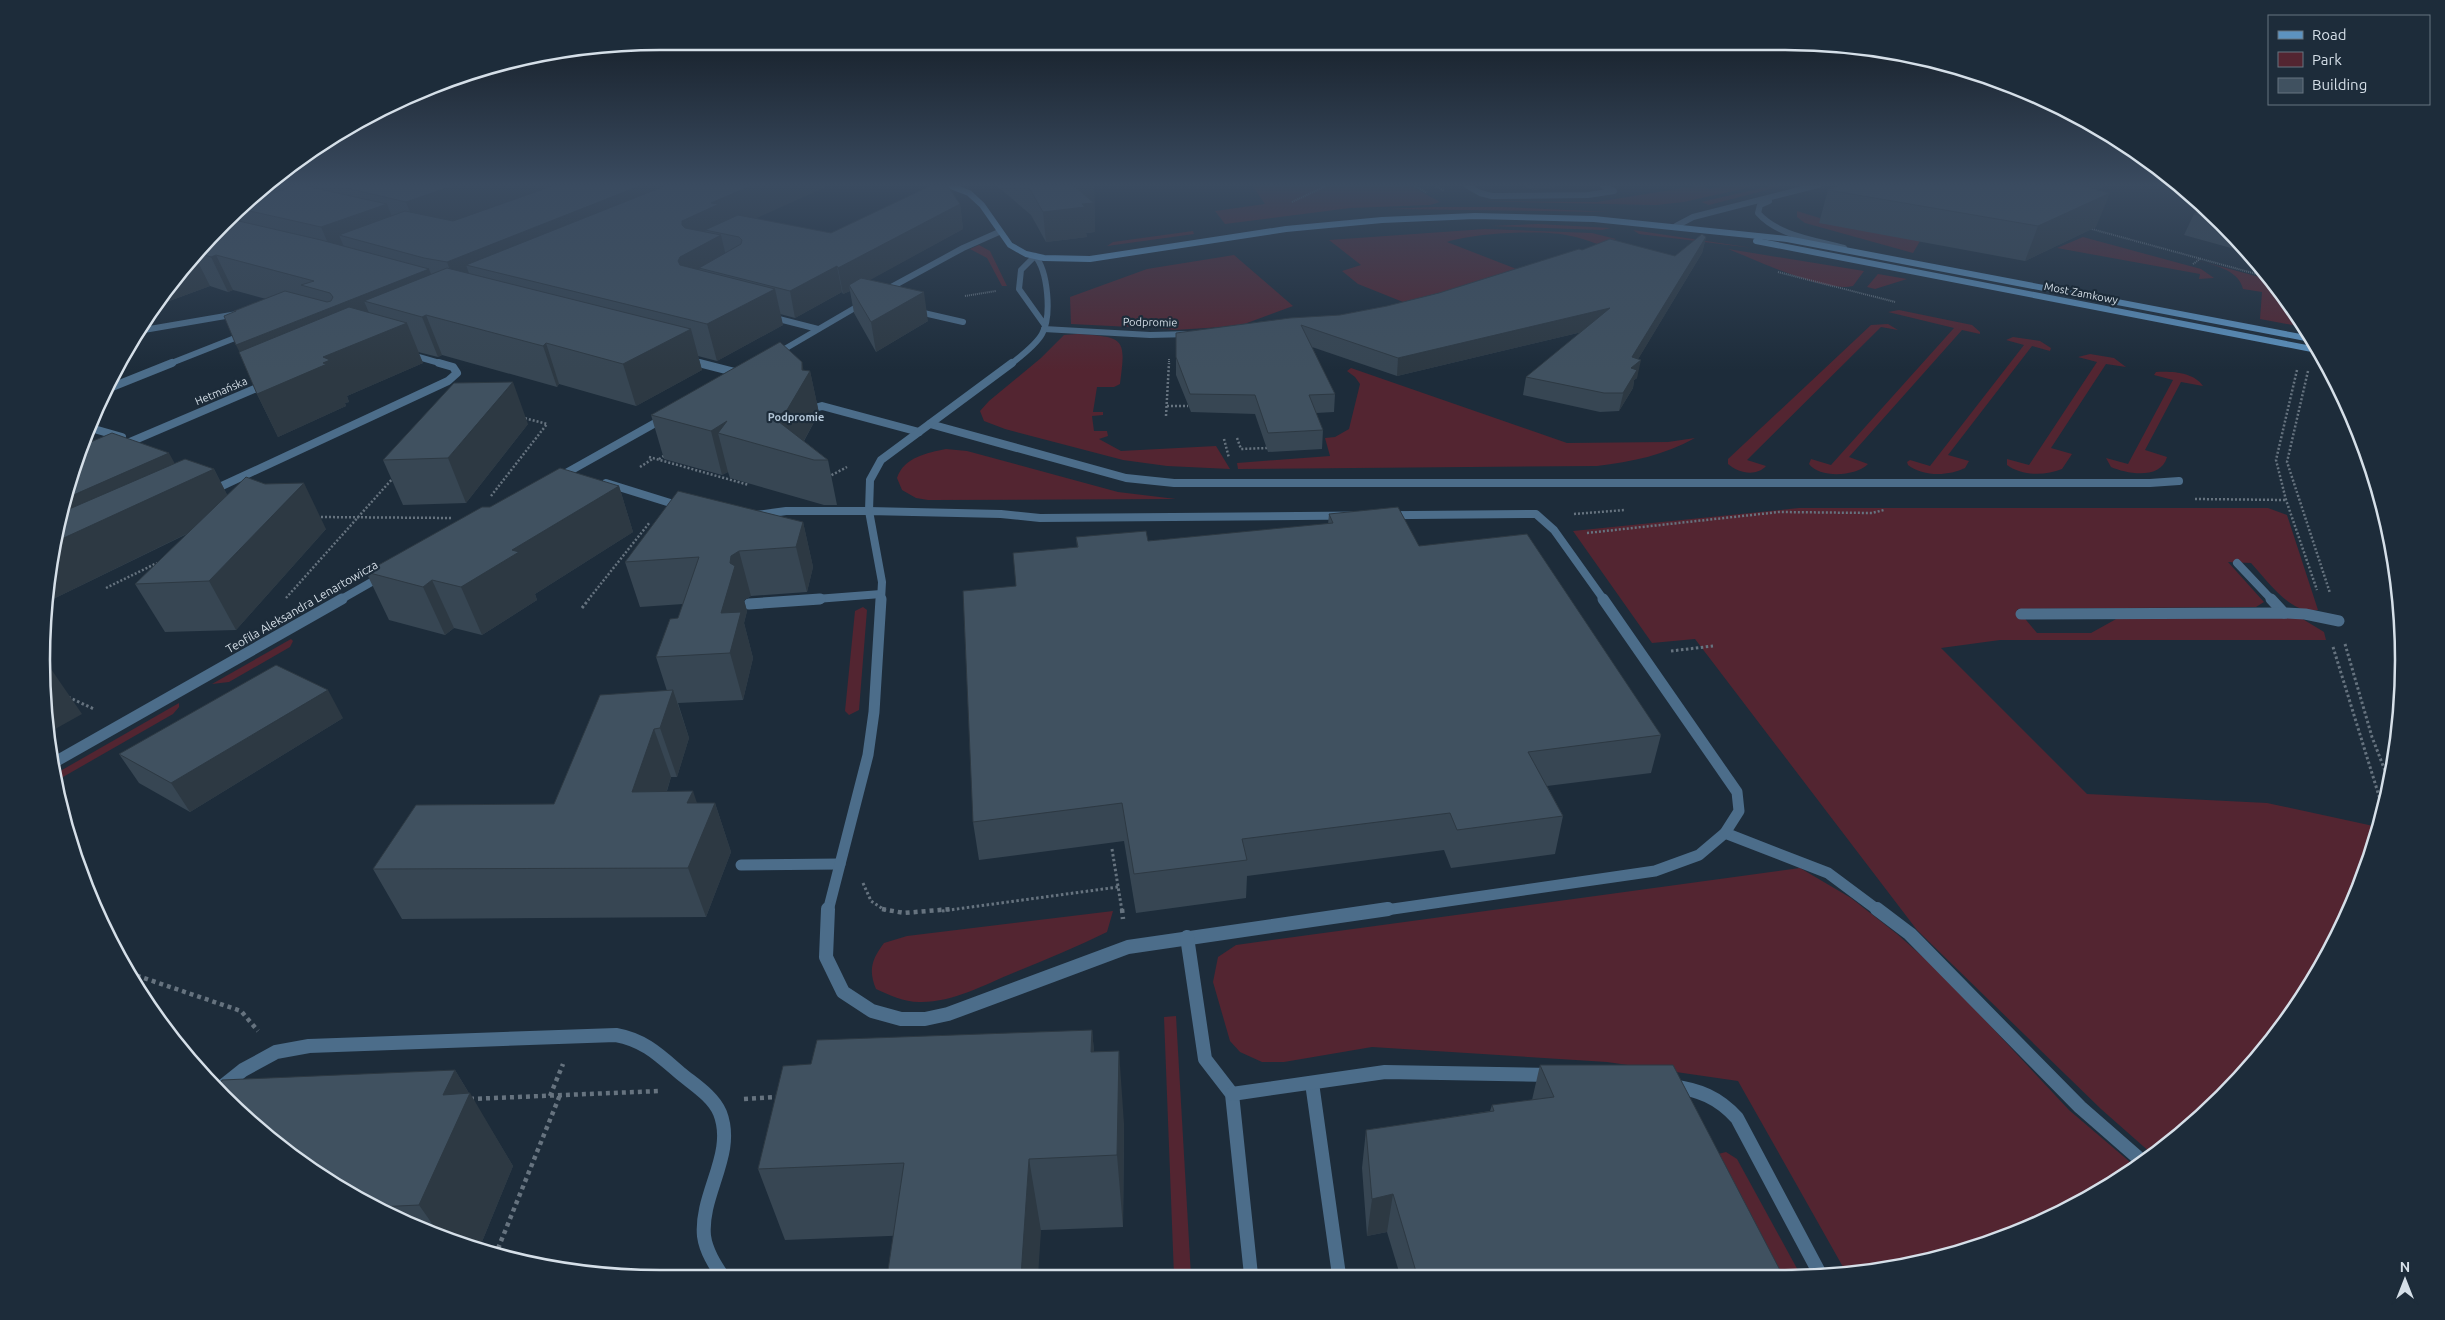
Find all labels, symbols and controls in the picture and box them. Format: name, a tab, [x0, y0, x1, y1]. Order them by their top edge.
legend	[2268, 15, 2430, 105]
text: Road	[2312, 26, 2347, 43]
text: Park	[2312, 51, 2342, 68]
text: Building	[2312, 76, 2367, 93]
street label: Most Zamkowy	[2043, 280, 2120, 306]
street label: Podpromie	[1123, 316, 1177, 328]
street label: Hetmańska	[193, 375, 249, 407]
district label: Podpromie	[768, 411, 824, 423]
street label: Teofila Aleksandra Lenartowicza	[224, 558, 380, 655]
north arrow	[2380, 1255, 2430, 1305]
text: N	[2400, 1259, 2410, 1275]

